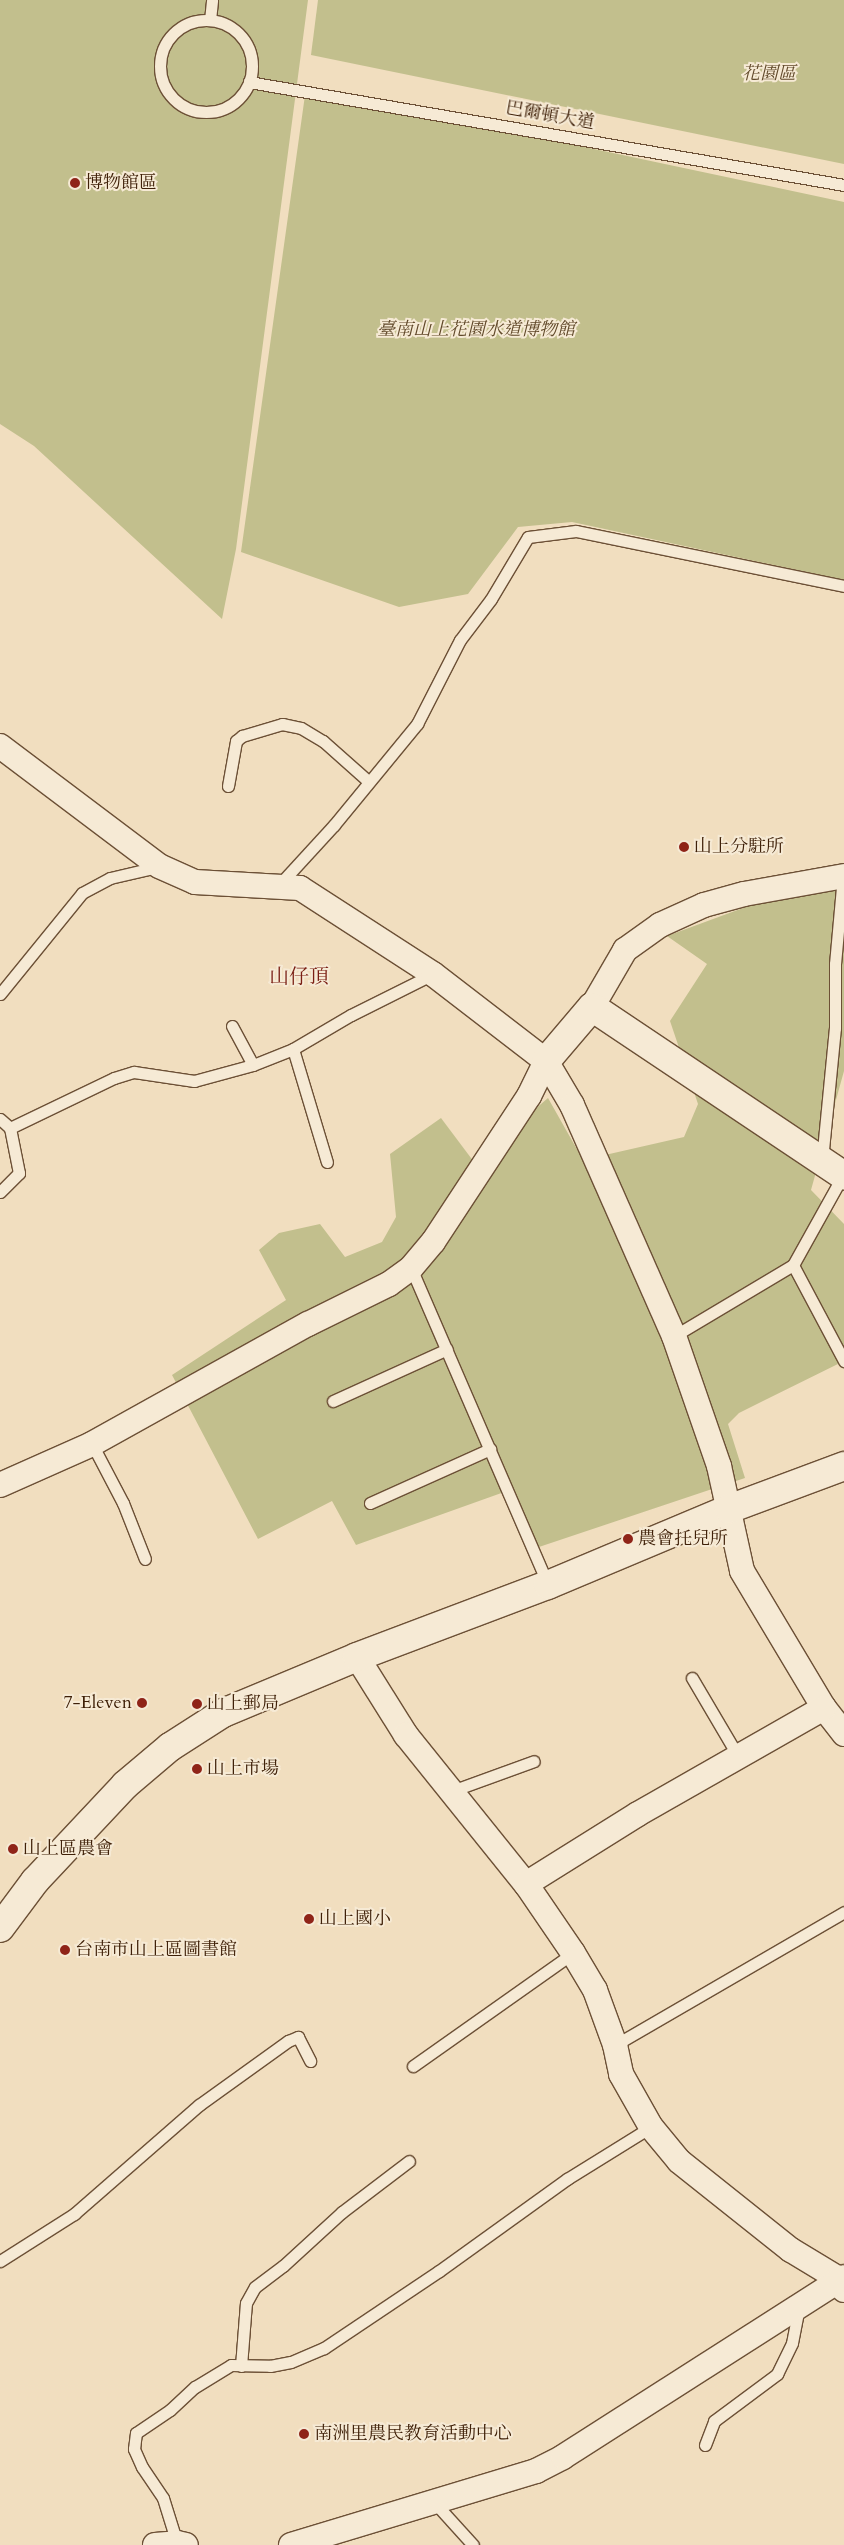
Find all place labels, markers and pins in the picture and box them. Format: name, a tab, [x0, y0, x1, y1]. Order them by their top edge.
place label: 博物館區	[85, 172, 157, 194]
marker: 博物館區	[69, 177, 81, 189]
place label: 山上分駐所	[694, 836, 784, 858]
marker: 山上分駐所	[678, 841, 690, 853]
place label: 農會托兒所	[638, 1528, 728, 1550]
marker: 農會托兒所	[622, 1533, 634, 1545]
place label: 7-Eleven	[63, 1692, 132, 1714]
place label: 山上郵局	[207, 1693, 279, 1715]
marker: 7-Eleven	[136, 1697, 148, 1709]
marker: 山上郵局	[191, 1698, 203, 1710]
place label: 山上市場	[207, 1758, 279, 1780]
marker: 山上市場	[191, 1763, 203, 1775]
place label: 山上區農會	[23, 1838, 113, 1860]
marker: 山上區農會	[7, 1843, 19, 1855]
place label: 山上國小	[319, 1908, 391, 1930]
marker: 山上國小	[303, 1913, 315, 1925]
place label: 台南市山上區圖書館	[75, 1939, 237, 1961]
marker: 台南市山上區圖書館	[59, 1944, 71, 1956]
place label: 南洲里農民教育活動中心	[314, 2423, 512, 2445]
marker: 南洲里農民教育活動中心	[298, 2428, 310, 2440]

